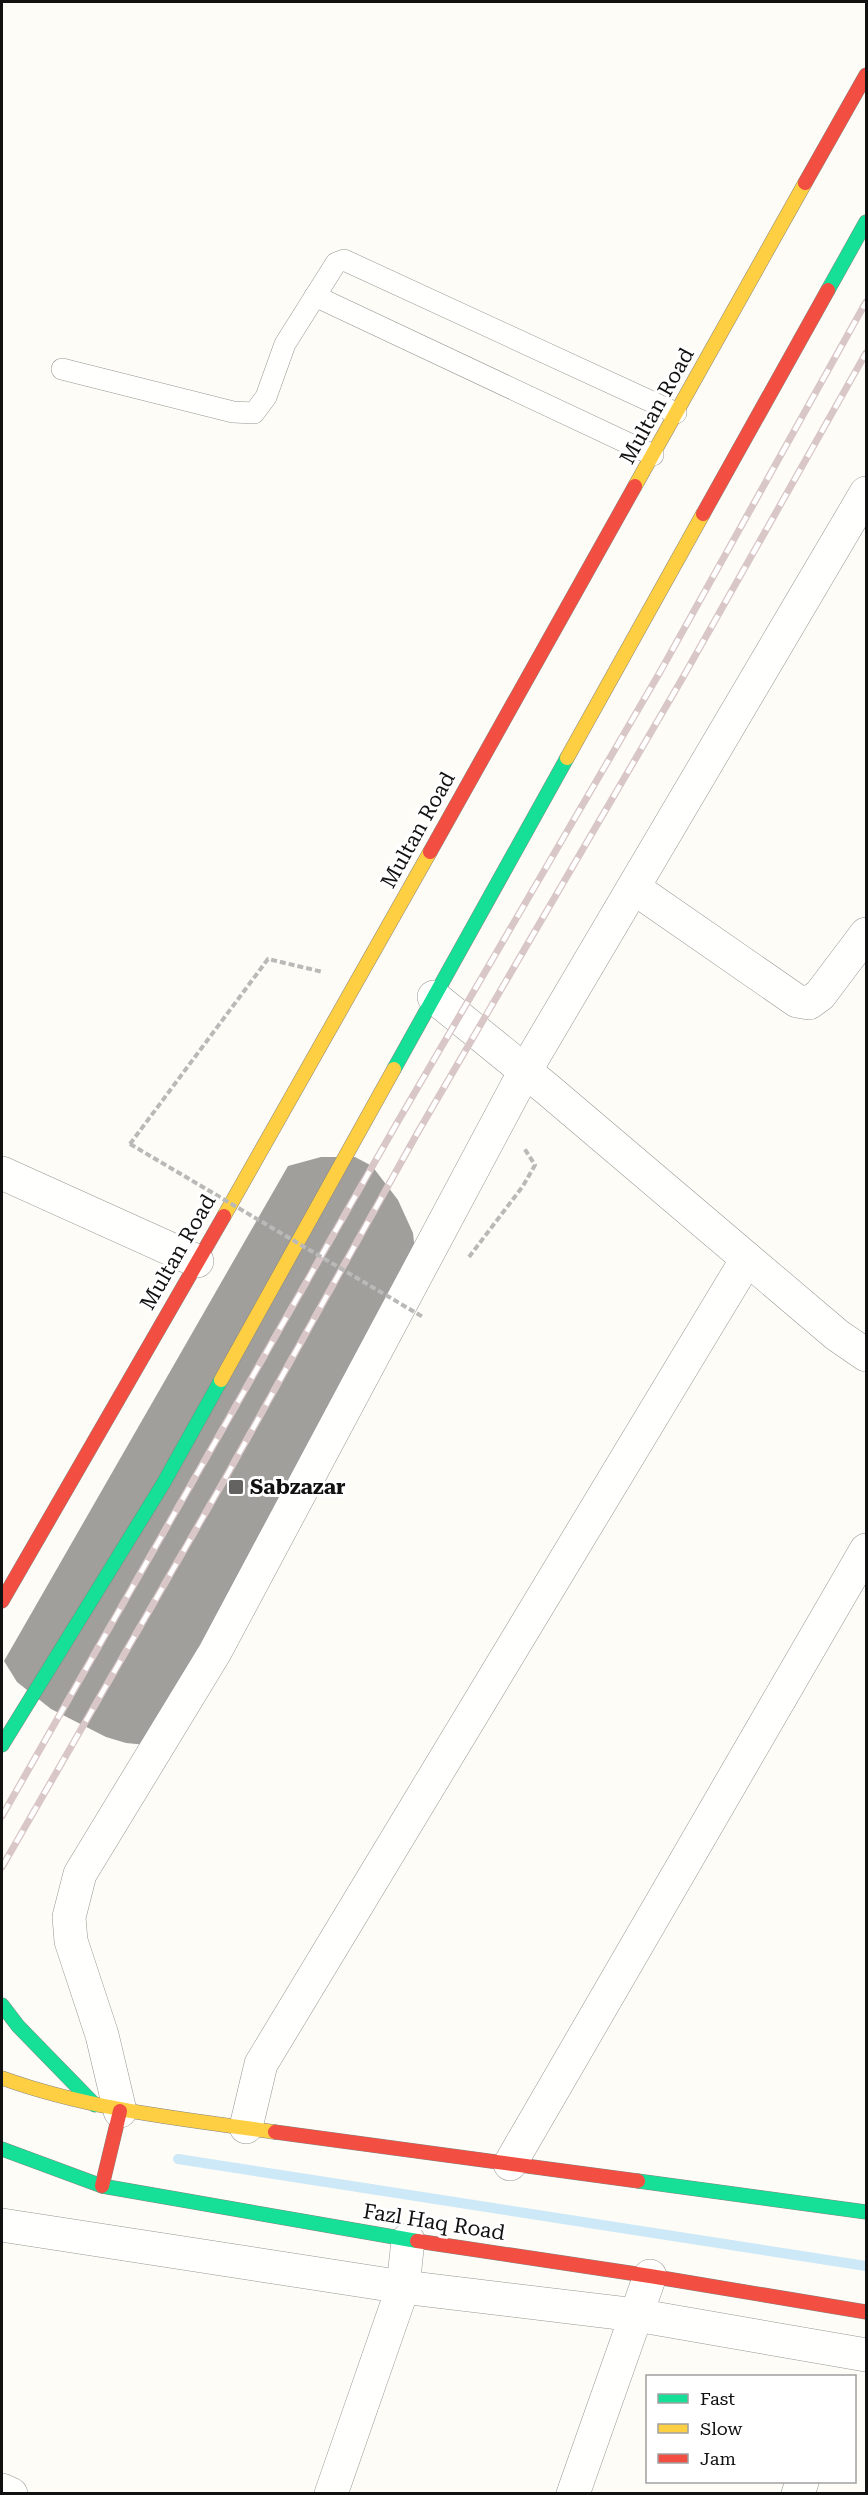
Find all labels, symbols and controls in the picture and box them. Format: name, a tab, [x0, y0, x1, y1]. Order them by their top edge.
street label: Multan Road	[615, 343, 699, 468]
street label: Multan Road	[376, 767, 460, 892]
street label: Multan Road	[135, 1190, 221, 1314]
place label: Sabzazar	[250, 1475, 346, 1499]
marker: Sabzazar	[227, 1478, 245, 1496]
street label: Fazl Haq Road	[361, 2199, 507, 2245]
legend	[646, 2375, 856, 2483]
text: Fast	[700, 2388, 735, 2409]
text: Slow	[700, 2418, 742, 2439]
text: Jam	[700, 2448, 736, 2469]

